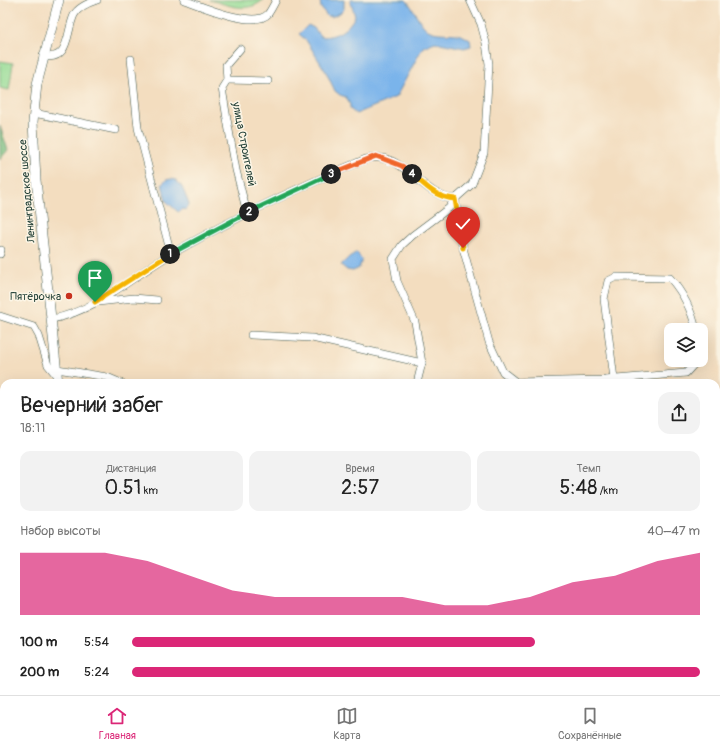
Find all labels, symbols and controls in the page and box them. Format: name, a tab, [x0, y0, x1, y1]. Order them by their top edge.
street label: улица Строителей	[229, 100, 259, 187]
street label: Ленинградское шоссе	[16, 138, 38, 244]
pin: 3	[321, 164, 341, 184]
pin: 4	[402, 164, 422, 184]
text: 3	[328, 167, 334, 180]
text: 4	[409, 167, 415, 180]
pin: 2	[239, 202, 259, 222]
text: 2	[246, 205, 252, 218]
pin	[446, 207, 480, 248]
icon: check	[452, 213, 474, 235]
pin: 1	[160, 244, 180, 264]
text: 1	[168, 247, 172, 260]
pin	[78, 261, 112, 302]
icon: arrive	[84, 267, 106, 289]
place label: Пятёрочка	[10, 290, 61, 303]
marker: Пятёрочка	[64, 291, 74, 301]
map controls	[664, 323, 708, 367]
button: layers	[664, 323, 708, 367]
text: Вечерний забег	[20, 391, 163, 419]
button: share	[658, 392, 700, 434]
text: 18:11	[20, 420, 45, 436]
text: Дистанция	[106, 462, 156, 475]
text: Время	[345, 462, 375, 475]
text: Темп	[576, 462, 601, 475]
text: 0.51	[105, 475, 141, 500]
text: 2:57	[341, 475, 379, 500]
text: 5:48	[559, 475, 597, 500]
text: km	[141, 484, 158, 497]
text: /km	[597, 484, 618, 497]
text: Набор высоты	[20, 523, 101, 539]
text: 40–47 m	[647, 523, 700, 539]
text: 100 m	[20, 634, 57, 650]
text: 5:54	[84, 634, 109, 650]
text: 200 m	[20, 664, 59, 680]
text: 5:24	[84, 664, 109, 680]
tab: Главная	[99, 705, 136, 742]
tab: Карта	[333, 705, 361, 742]
tab: Сохранённые	[558, 705, 621, 742]

